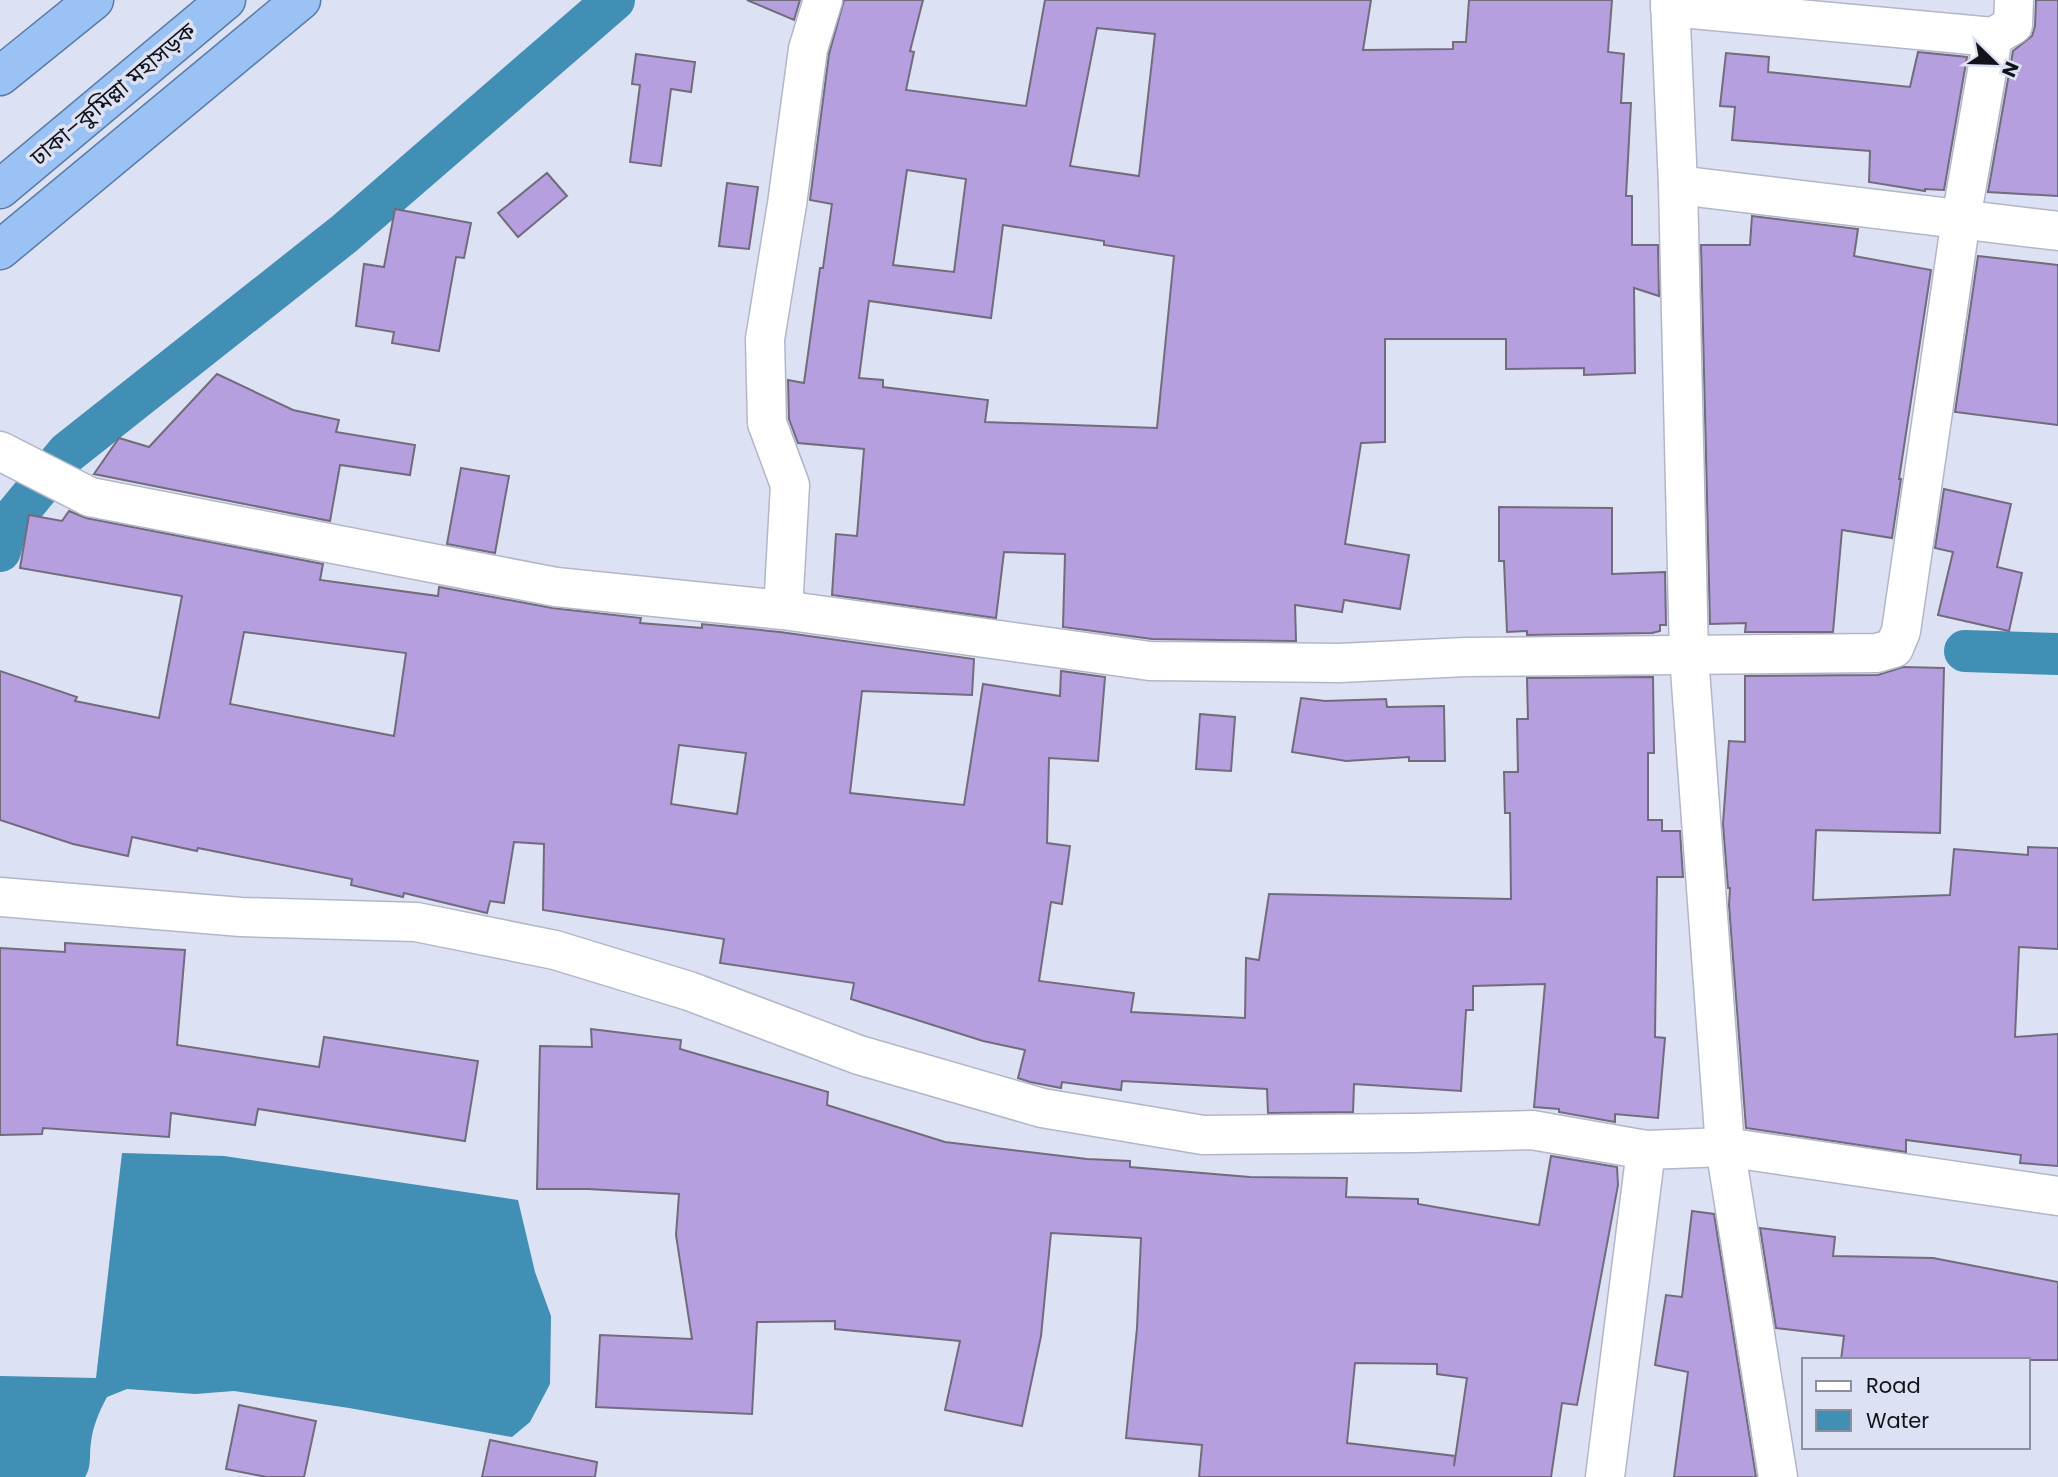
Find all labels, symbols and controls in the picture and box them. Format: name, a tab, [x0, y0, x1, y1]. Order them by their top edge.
street label: ঢাকা–কুমিল্লা মহাসড়ক	[23, 15, 203, 173]
north arrow	[1960, 28, 2030, 98]
text: N	[1995, 58, 2025, 81]
legend	[1802, 1358, 2030, 1449]
text: Road	[1866, 1371, 1921, 1400]
text: Water	[1866, 1406, 1929, 1435]

